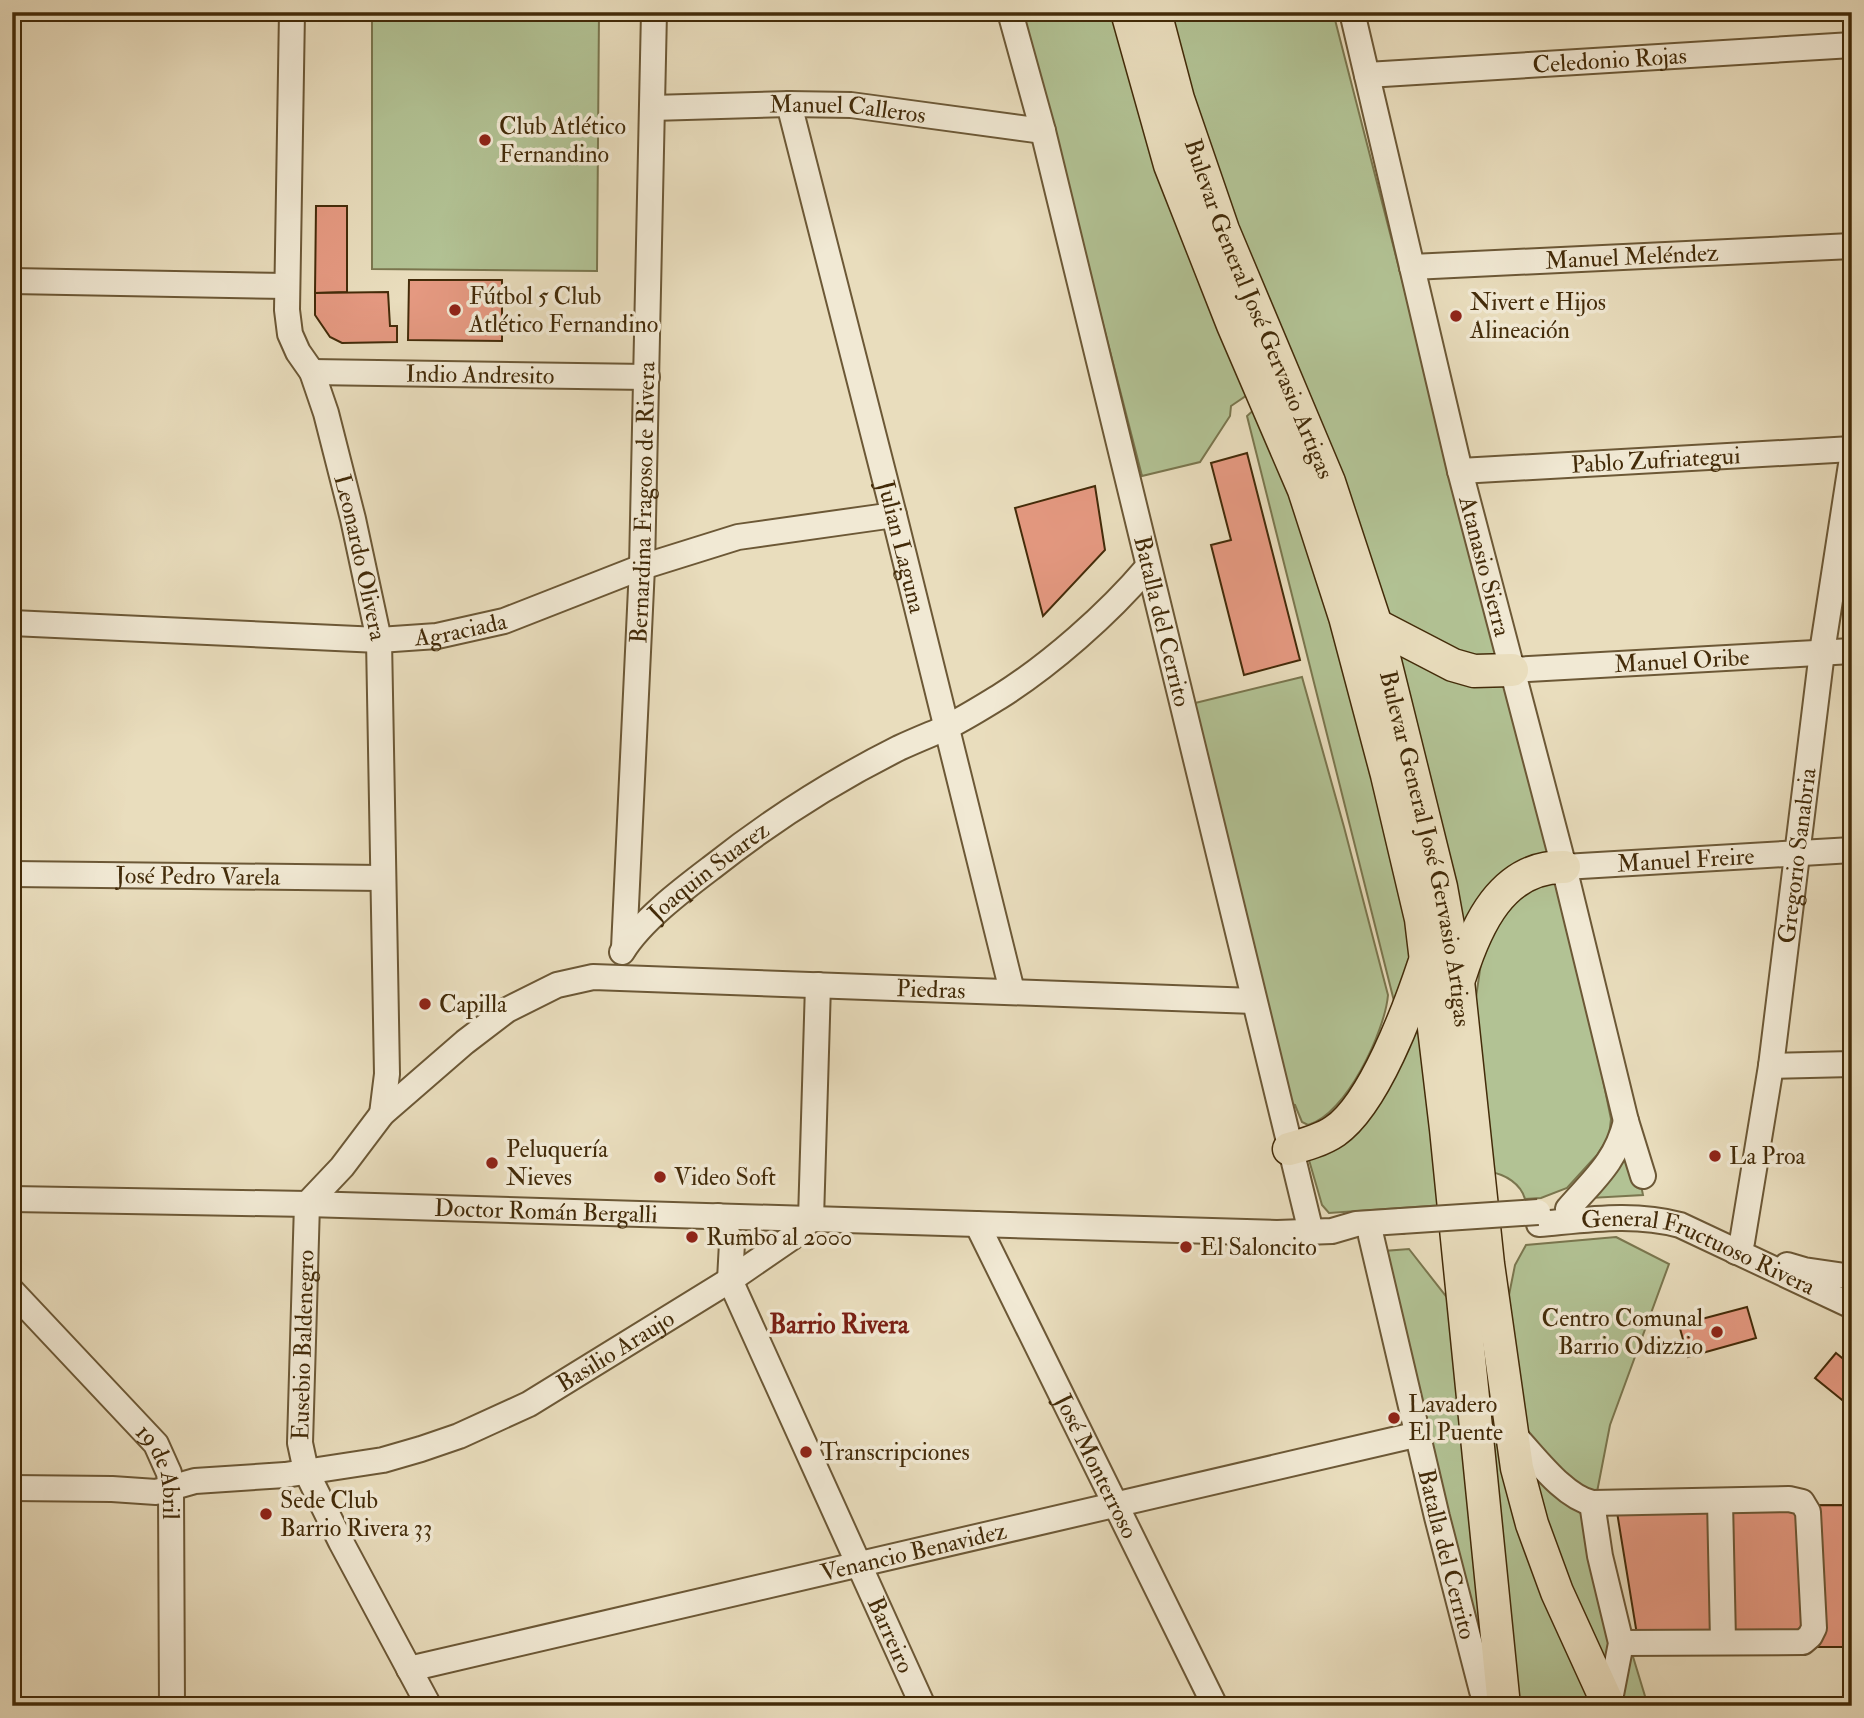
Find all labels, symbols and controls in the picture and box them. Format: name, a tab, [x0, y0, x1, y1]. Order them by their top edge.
street label: Celedonio Rojas	[1531, 40, 1688, 80]
street label: Manuel Calleros	[769, 88, 928, 130]
place label: Club Atlético Fernandino	[499, 111, 626, 170]
marker: Club Atlético Fernandino	[477, 132, 493, 148]
street label: Bulevar General José Gervasio Artigas	[1177, 135, 1341, 484]
street label: Manuel Meléndez	[1544, 237, 1720, 276]
place label: Fútbol 5 Club Atlético Fernandino	[468, 281, 658, 340]
place label: Nivert e Hijos Alineación	[1469, 287, 1606, 346]
marker: Fútbol 5 Club Atlético Fernandino	[447, 302, 463, 318]
marker: Nivert e Hijos Alineación	[1448, 308, 1464, 324]
street label: Indio Andresito	[405, 358, 555, 391]
street label: Bernardina Fragoso de Rivera	[623, 360, 662, 644]
street label: Pablo Zufriategui	[1570, 440, 1741, 480]
street label: Leonardo Olivera	[327, 471, 394, 644]
street label: Julian Laguna	[870, 476, 934, 617]
street label: Atanasio Sierra	[1452, 492, 1519, 641]
street label: Batalla del Cerrito	[1127, 533, 1198, 710]
street label: Agraciada	[413, 605, 511, 653]
street label: Manuel Oribe	[1613, 641, 1750, 680]
street label: Bulevar General José Gervasio Artigas	[1372, 667, 1478, 1029]
street label: Gregorio Sanabria	[1771, 765, 1823, 945]
street label: Joaquin Suarez	[640, 814, 775, 929]
street label: Manuel Freire	[1616, 840, 1755, 879]
street label: José Pedro Varela	[114, 860, 282, 892]
street label: Piedras	[896, 973, 966, 1006]
place label: Capilla	[439, 989, 508, 1020]
marker: Capilla	[417, 996, 433, 1012]
place label: Peluquería Nieves	[506, 1134, 609, 1193]
place label: La Proa	[1729, 1141, 1807, 1172]
marker: La Proa	[1707, 1148, 1723, 1164]
marker: Peluquería Nieves	[484, 1155, 500, 1171]
place label: Video Soft	[674, 1162, 776, 1193]
marker: Video Soft	[652, 1169, 668, 1185]
street label: Doctor Román Bergalli	[434, 1192, 658, 1230]
street label: General Fructuoso Rivera	[1580, 1202, 1821, 1302]
place label: Rumbo al 2000	[706, 1222, 852, 1253]
marker: Rumbo al 2000	[684, 1229, 700, 1245]
place label: El Saloncito	[1200, 1232, 1317, 1263]
marker: El Saloncito	[1178, 1239, 1194, 1255]
street label: Eusebio Baldenegro	[285, 1249, 321, 1441]
street label: Basilio Araujo	[551, 1303, 680, 1399]
place label: Centro Comunal Barrio Odizzio	[1542, 1303, 1703, 1362]
district label: Barrio Rivera	[769, 1309, 910, 1341]
marker: Centro Comunal Barrio Odizzio	[1709, 1324, 1725, 1340]
street label: José Monterroso	[1047, 1388, 1145, 1544]
place label: Lavadero El Puente	[1408, 1389, 1503, 1448]
marker: Lavadero El Puente	[1386, 1410, 1402, 1426]
street label: 19 de Abril	[129, 1417, 187, 1520]
place label: Transcripciones	[820, 1437, 970, 1468]
marker: Transcripciones	[798, 1444, 814, 1460]
street label: Batalla del Cerrito	[1411, 1466, 1483, 1643]
place label: Sede Club Barrio Rivera 33	[280, 1485, 432, 1544]
marker: Sede Club Barrio Rivera 33	[258, 1506, 274, 1522]
street label: Venancio Benavidez	[818, 1515, 1010, 1588]
street label: Barreiro	[860, 1592, 921, 1678]

